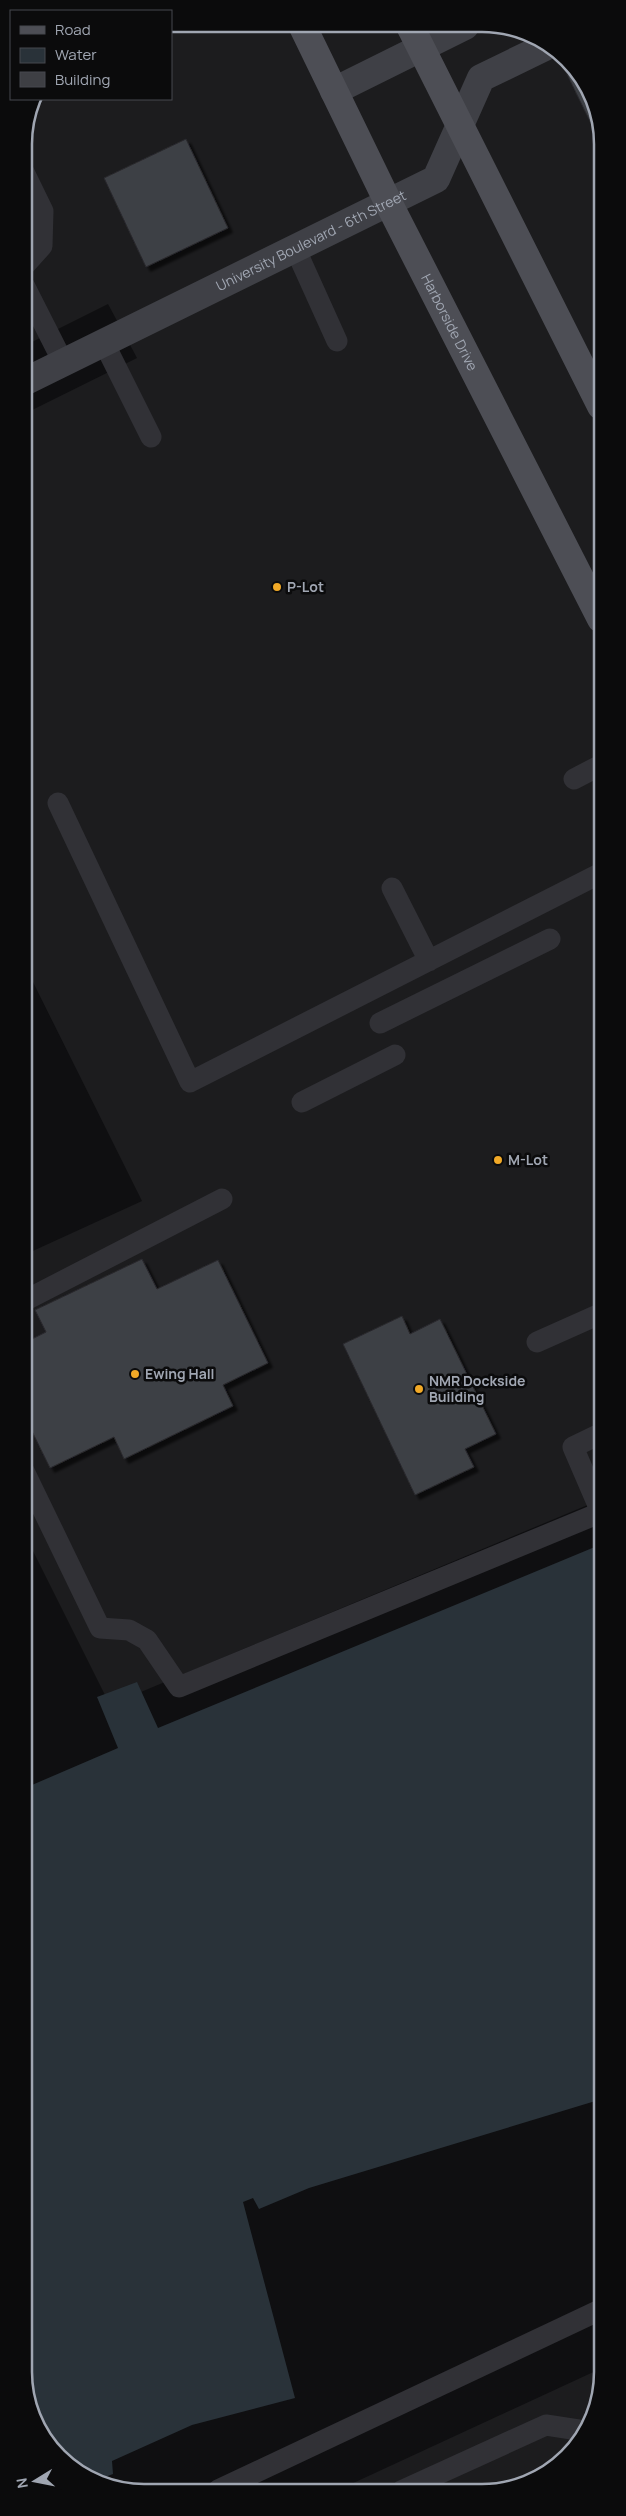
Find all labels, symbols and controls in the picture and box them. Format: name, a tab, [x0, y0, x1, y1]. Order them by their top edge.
legend	[10, 10, 172, 100]
text: Road	[55, 19, 91, 40]
text: Water	[55, 44, 97, 65]
text: Building	[55, 69, 110, 90]
street label: University Boulevard - 6th Street	[213, 185, 409, 295]
street label: Harborside Drive	[417, 270, 483, 374]
place label: P-Lot	[287, 577, 324, 596]
marker: P-Lot	[271, 581, 283, 593]
place label: M-Lot	[508, 1150, 548, 1169]
marker: M-Lot	[492, 1154, 504, 1166]
place label: Ewing Hall	[145, 1364, 215, 1383]
marker: Ewing Hall	[129, 1368, 141, 1380]
place label: NMR Dockside Building	[429, 1371, 526, 1406]
marker: NMR Dockside Building	[413, 1383, 425, 1395]
north arrow	[10, 2456, 60, 2506]
text: N	[11, 2477, 32, 2490]

